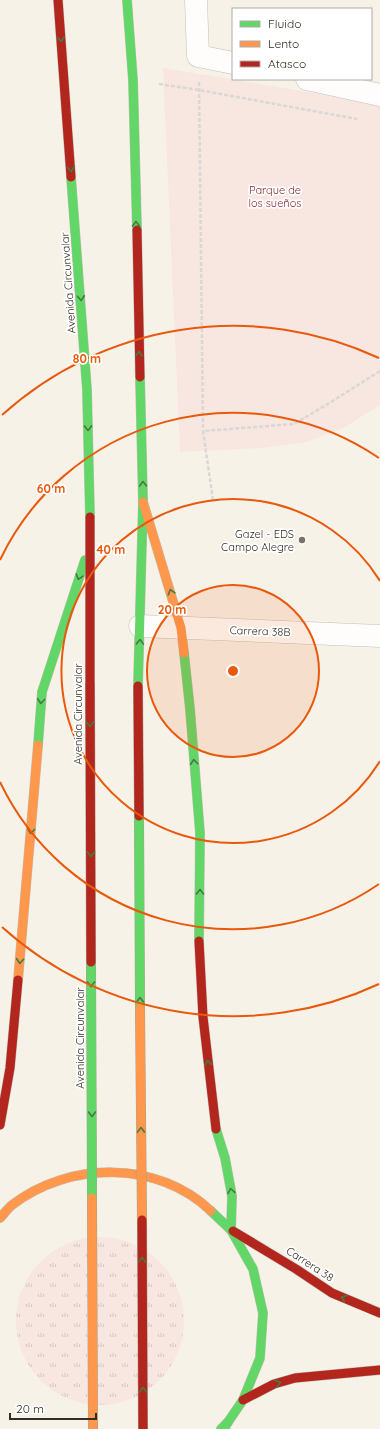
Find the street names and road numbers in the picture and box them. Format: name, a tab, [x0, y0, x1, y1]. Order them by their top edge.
street label: Avenida Circunvalar	[57, 231, 79, 334]
street label: Carrera 38B	[229, 623, 291, 639]
street label: Avenida Circunvalar	[71, 662, 85, 765]
street label: Avenida Circunvalar	[73, 986, 87, 1089]
street label: Carrera 38	[284, 1243, 336, 1285]

